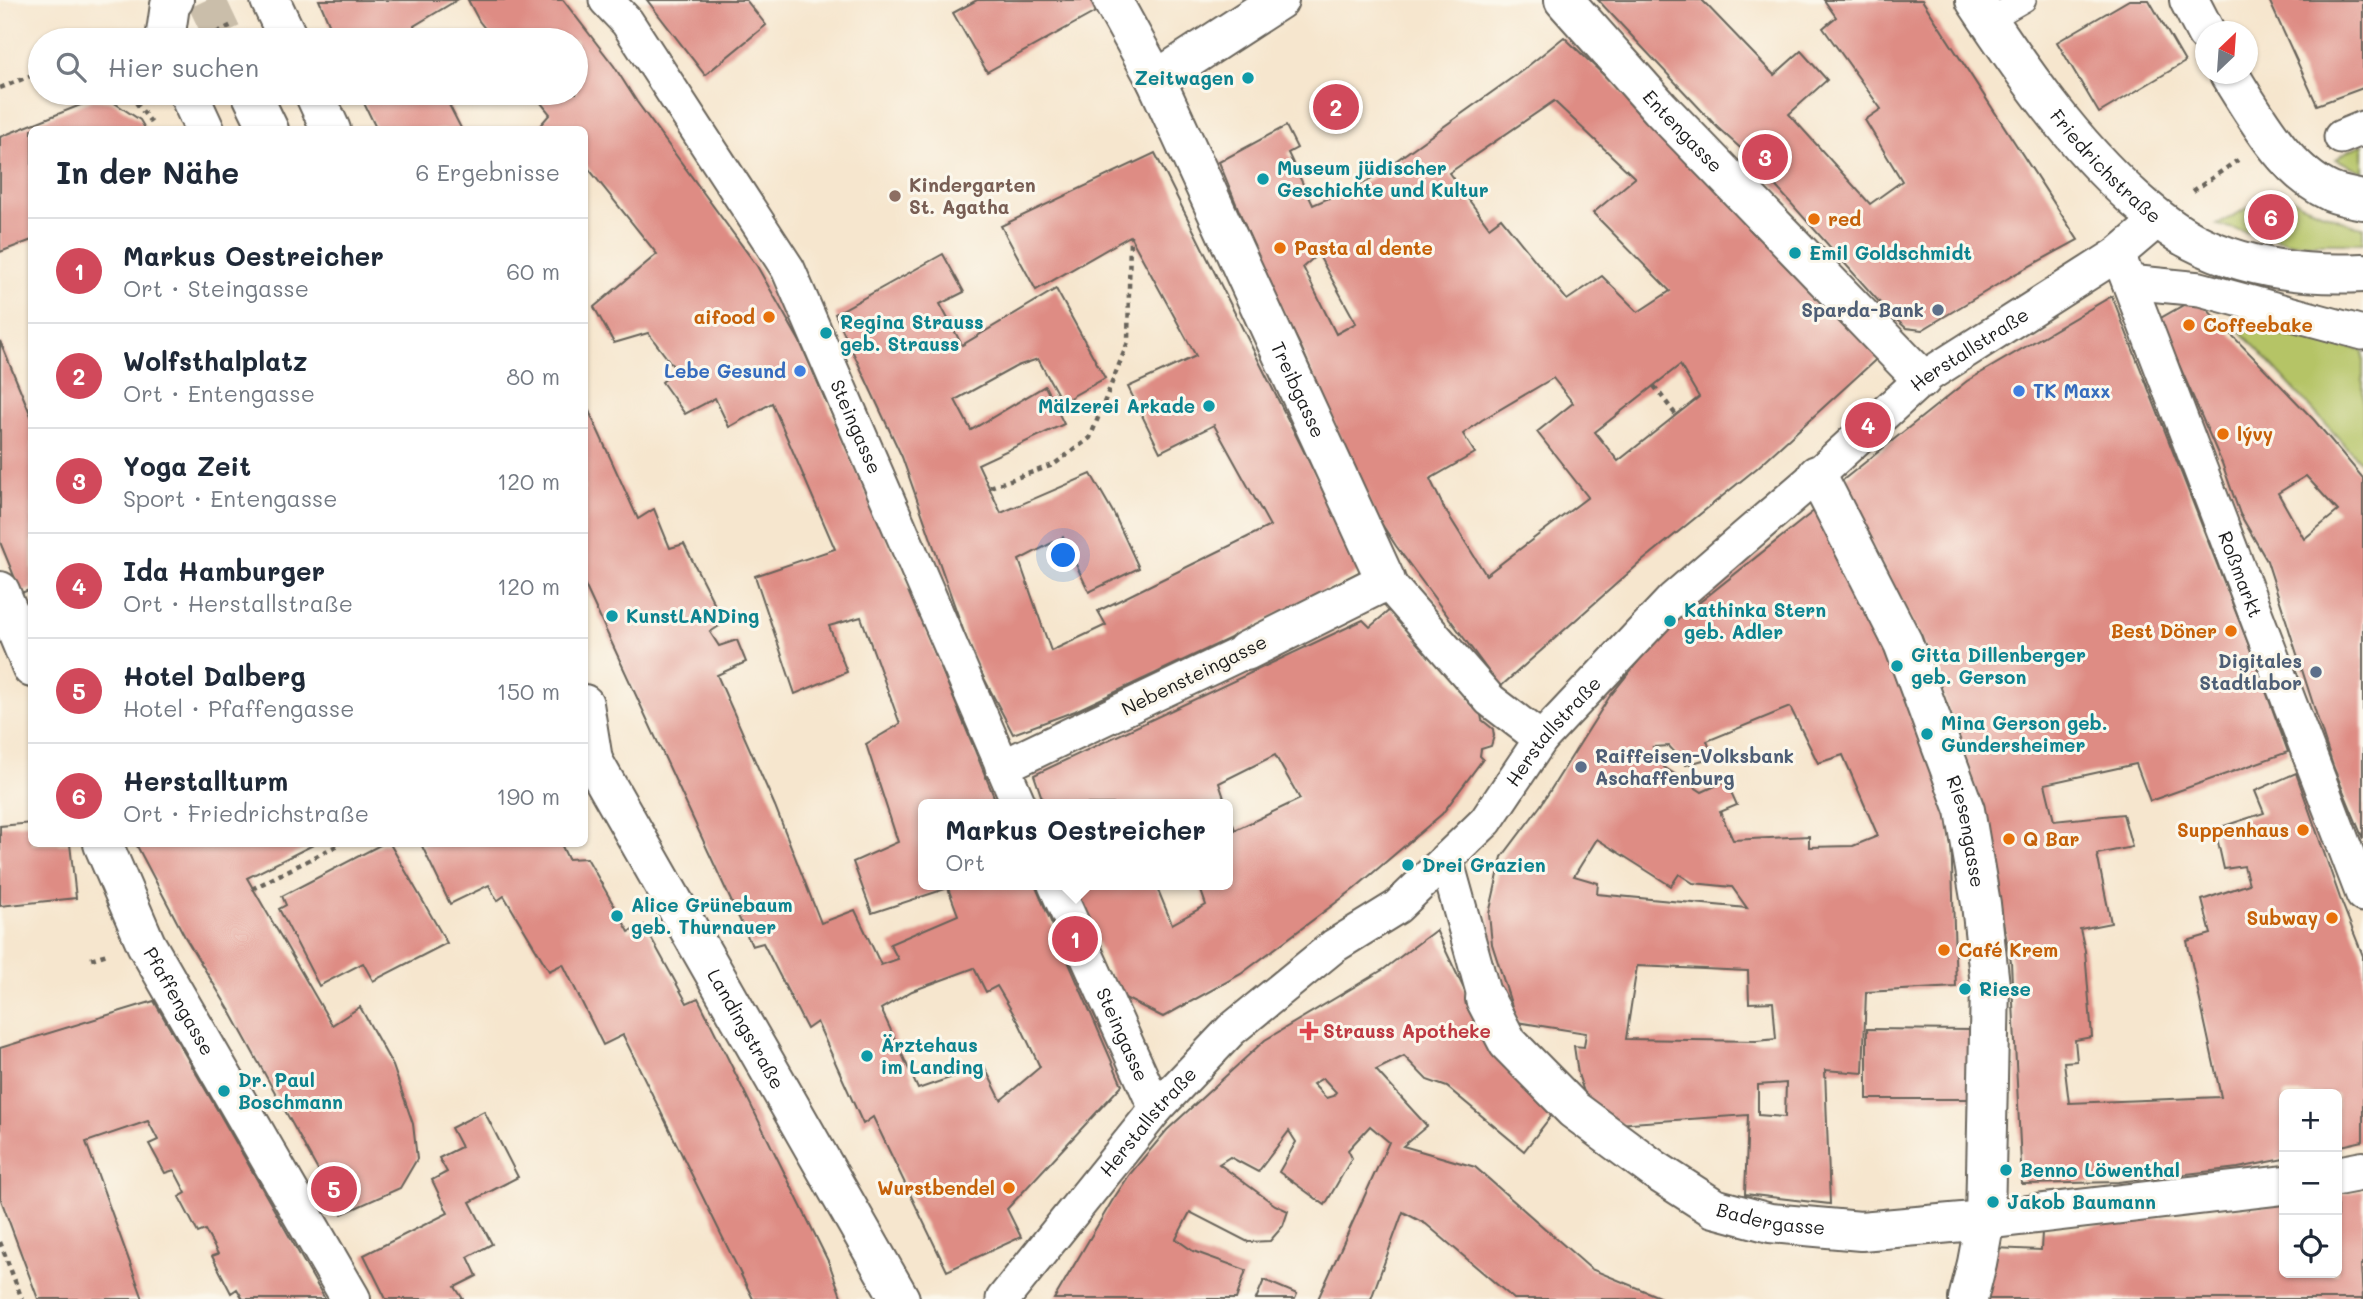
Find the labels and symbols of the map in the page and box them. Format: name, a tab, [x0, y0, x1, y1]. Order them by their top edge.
north arrow	[2195, 21, 2258, 84]
place label: Zeitwagen	[1134, 65, 1234, 90]
marker: Zeitwagen	[1240, 70, 1256, 86]
pin: 2	[1313, 81, 1359, 133]
street label: Entengasse	[1638, 84, 1728, 178]
street label: Friedrichstraße	[2045, 104, 2167, 228]
pin: 3	[1742, 131, 1788, 183]
place label: Museum jüdischer Geschichte und Kultur	[1277, 155, 1489, 202]
marker: Museum jüdischer Geschichte und Kultur	[1255, 171, 1271, 187]
place label: Kindergarten St. Agatha	[909, 172, 1036, 219]
marker: Kindergarten St. Agatha	[887, 188, 903, 204]
pin: 6	[2248, 191, 2294, 243]
place label: red	[1828, 206, 1861, 231]
marker: red	[1806, 211, 1822, 227]
place label: Pasta al dente	[1294, 235, 1433, 260]
marker: Pasta al dente	[1272, 240, 1288, 256]
place label: Emil Goldschmidt	[1809, 240, 1972, 265]
marker: Emil Goldschmidt	[1787, 245, 1803, 261]
place label: Sparda-Bank	[1801, 297, 1924, 322]
street label: Herstallstraße	[1904, 301, 2033, 396]
marker: Sparda-Bank	[1930, 302, 1946, 318]
place label: aifood	[694, 304, 755, 329]
marker: aifood	[761, 309, 777, 325]
place label: Regina Strauss geb. Strauss	[840, 309, 984, 356]
place label: Coffeebake	[2203, 312, 2313, 337]
marker: Coffeebake	[2181, 317, 2197, 333]
marker: Regina Strauss geb. Strauss	[818, 325, 834, 341]
street label: Treibgasse	[1266, 337, 1331, 441]
place label: Lebe Gesund	[664, 358, 786, 383]
marker: Lebe Gesund	[792, 363, 808, 379]
street label: Steingasse	[825, 375, 888, 477]
place label: TK Maxx	[2033, 378, 2111, 403]
marker: TK Maxx	[2011, 383, 2027, 399]
place label: Mälzerei Arkade	[1038, 393, 1195, 418]
marker: Mälzerei Arkade	[1201, 398, 1217, 414]
pin: 4	[1845, 399, 1891, 451]
place label: lývy	[2237, 421, 2273, 446]
marker: lývy	[2215, 426, 2231, 442]
street label: Roßmarkt	[2213, 527, 2269, 621]
your location	[1046, 538, 1080, 572]
place label: Kathinka Stern geb. Adler	[1684, 597, 1826, 644]
place label: KunstLANDing	[626, 603, 759, 628]
marker: KunstLANDing	[604, 608, 620, 624]
marker: Kathinka Stern geb. Adler	[1662, 613, 1678, 629]
place label: Best Döner	[2111, 618, 2217, 643]
marker: Best Döner	[2223, 623, 2239, 639]
street label: Nebensteingasse	[1117, 628, 1271, 721]
place label: Gitta Dillenberger geb. Gerson	[1911, 642, 2086, 689]
place label: Digitales Stadtlabor	[2199, 648, 2302, 695]
marker: Gitta Dillenberger geb. Gerson	[1889, 658, 1905, 674]
marker: Digitales Stadtlabor	[2308, 664, 2324, 680]
street label: Herstallstraße	[1500, 670, 1606, 791]
place label: Mina Gerson geb. Gundersheimer	[1941, 710, 2108, 757]
marker: Mina Gerson geb. Gundersheimer	[1919, 726, 1935, 742]
place label: Raiffeisen-Volksbank Aschaffenburg	[1595, 743, 1794, 790]
marker: Raiffeisen-Volksbank Aschaffenburg	[1573, 759, 1589, 775]
street label: Riesengasse	[1941, 772, 1991, 889]
place label: Suppenhaus	[2177, 817, 2289, 842]
marker: Suppenhaus	[2295, 822, 2311, 838]
place label: Q Bar	[2023, 826, 2080, 851]
marker: Q Bar	[2001, 831, 2017, 847]
place label: Drei Grazien	[1422, 852, 1546, 877]
marker: Drei Grazien	[1400, 857, 1416, 873]
place label: Alice Grünebaum geb. Thurnauer	[631, 892, 793, 939]
place label: Subway	[2247, 905, 2318, 930]
marker: Alice Grünebaum geb. Thurnauer	[609, 908, 625, 924]
marker: Subway	[2324, 910, 2340, 926]
pin: 1	[1052, 913, 1098, 965]
place label: Café Krem	[1958, 937, 2058, 962]
street label: Pfaffengasse	[138, 942, 221, 1060]
marker: Café Krem	[1936, 942, 1952, 958]
street label: Landingstraße	[702, 964, 791, 1093]
place label: Riese	[1979, 976, 2031, 1001]
marker: Riese	[1957, 981, 1973, 997]
street label: Steingasse	[1091, 983, 1155, 1085]
place label: Strauss Apotheke	[1323, 1018, 1491, 1043]
marker: Strauss Apotheke	[1301, 1023, 1317, 1039]
place label: Ärztehaus im Landing	[881, 1032, 984, 1079]
marker: Ärztehaus im Landing	[859, 1048, 875, 1064]
street label: Herstallstraße	[1094, 1061, 1201, 1181]
place label: Dr. Paul Boschmann	[238, 1067, 343, 1114]
marker: Dr. Paul Boschmann	[216, 1083, 232, 1099]
place label: Benno Löwenthal	[2020, 1157, 2180, 1182]
marker: Benno Löwenthal	[1998, 1162, 2014, 1178]
pin: 5	[311, 1163, 357, 1215]
place label: Wurstbendel	[877, 1175, 995, 1200]
marker: Wurstbendel	[1001, 1180, 1017, 1196]
place label: Jakob Baumann	[2007, 1189, 2156, 1214]
marker: Jakob Baumann	[1985, 1194, 2001, 1210]
street label: Badergasse	[1714, 1196, 1826, 1240]

